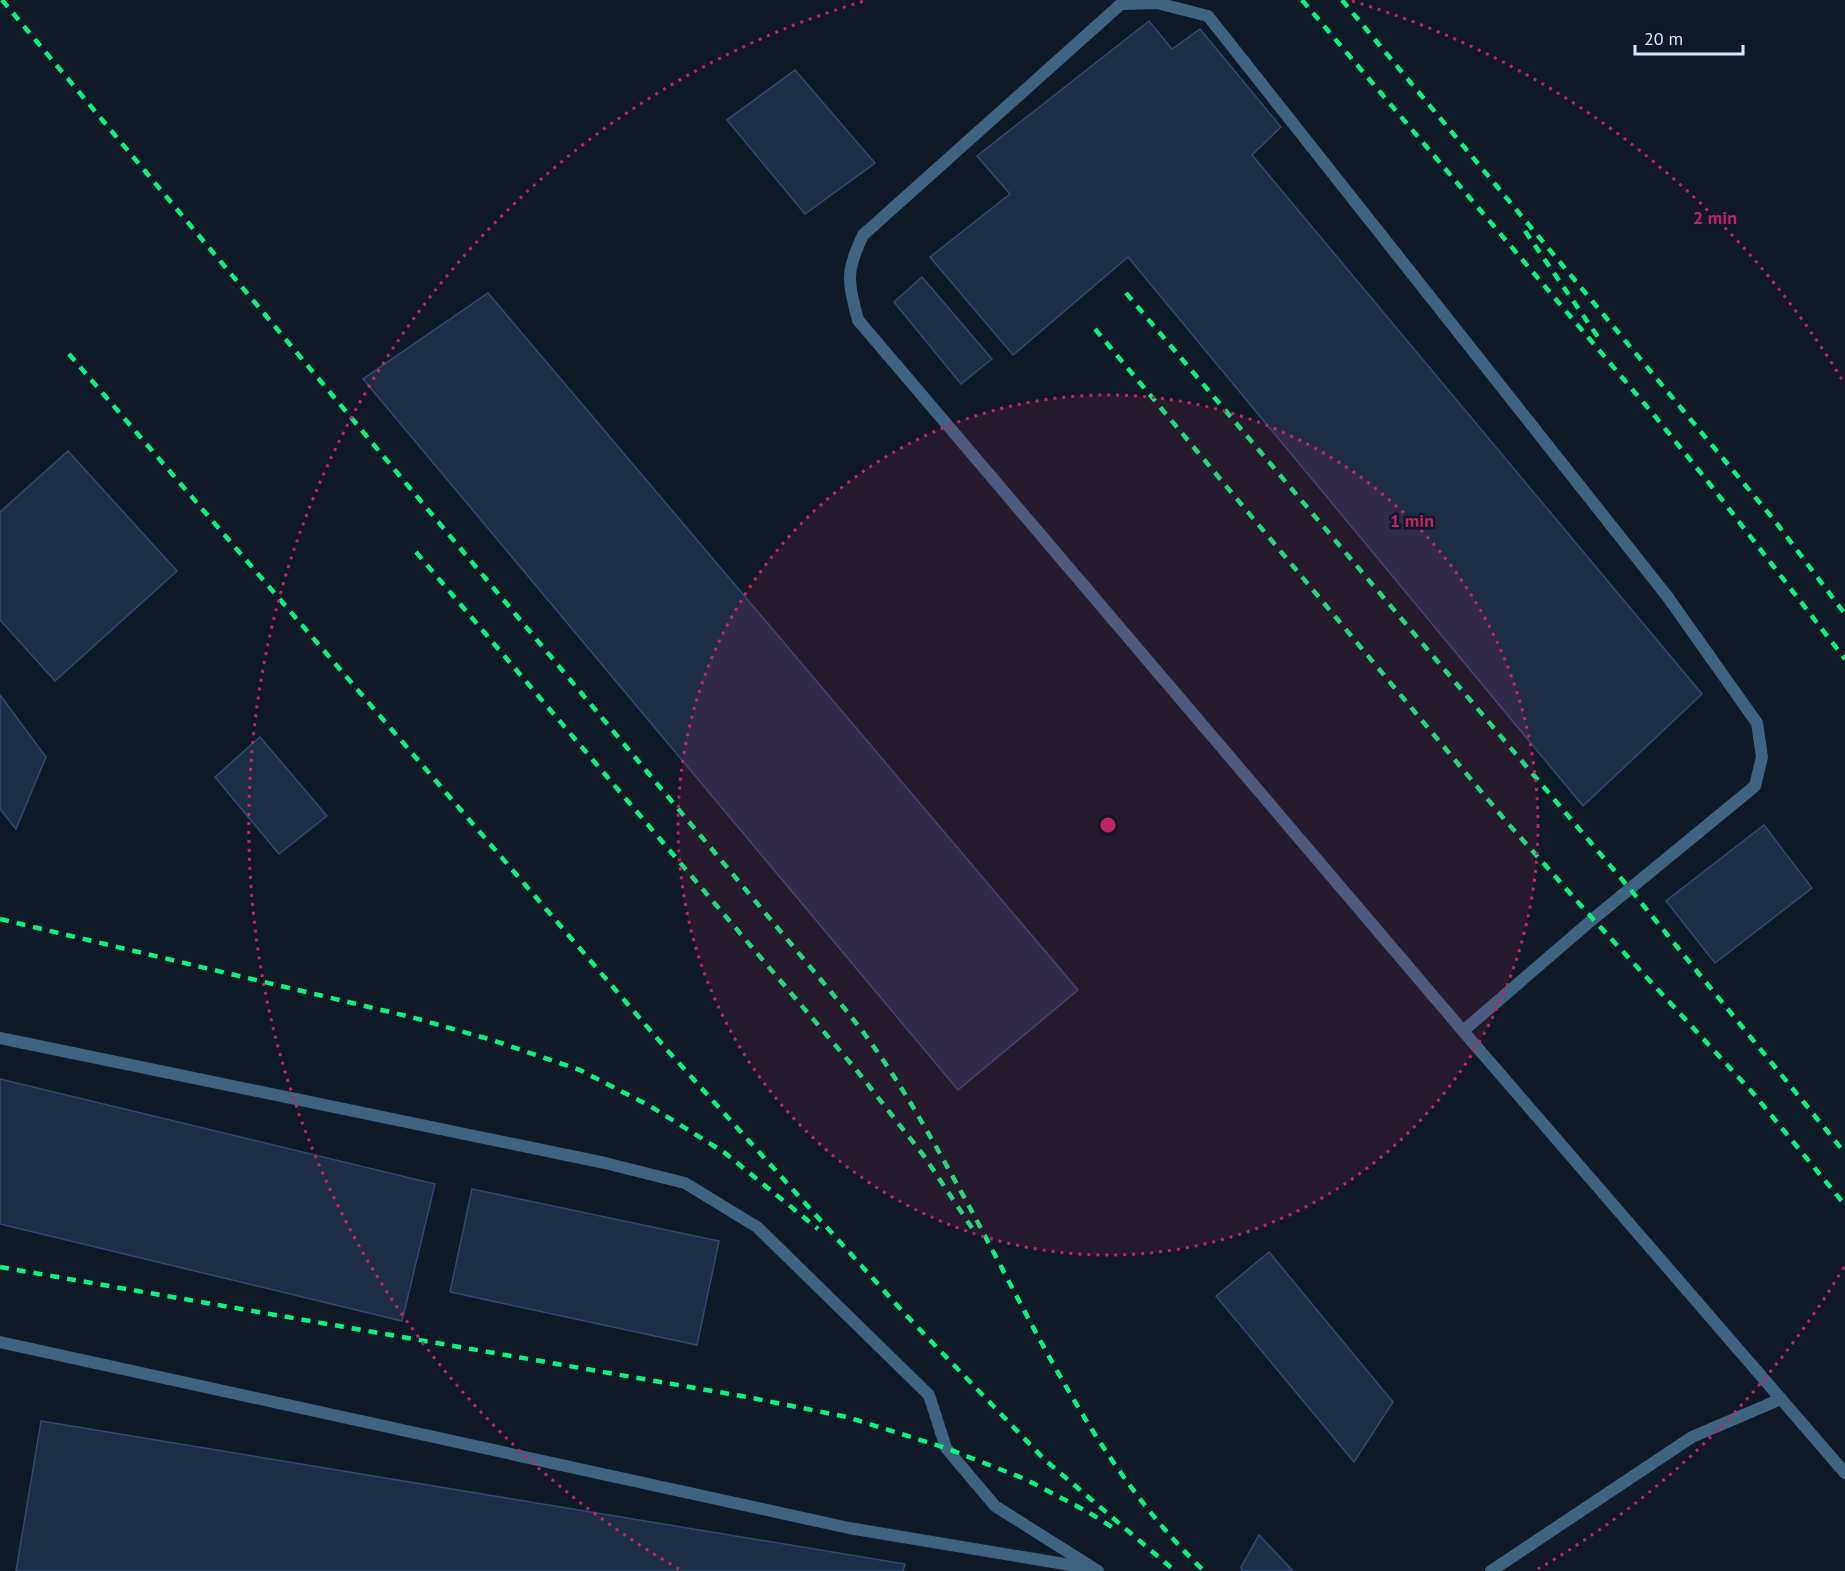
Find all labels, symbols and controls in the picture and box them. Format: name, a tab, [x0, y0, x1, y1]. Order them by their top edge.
scale bar	[1635, 18, 1743, 56]
text: 20 m	[1644, 27, 1683, 50]
text: 2 min	[1693, 206, 1737, 229]
text: 1 min	[1390, 509, 1434, 532]
centre of rings	[1098, 815, 1118, 835]

